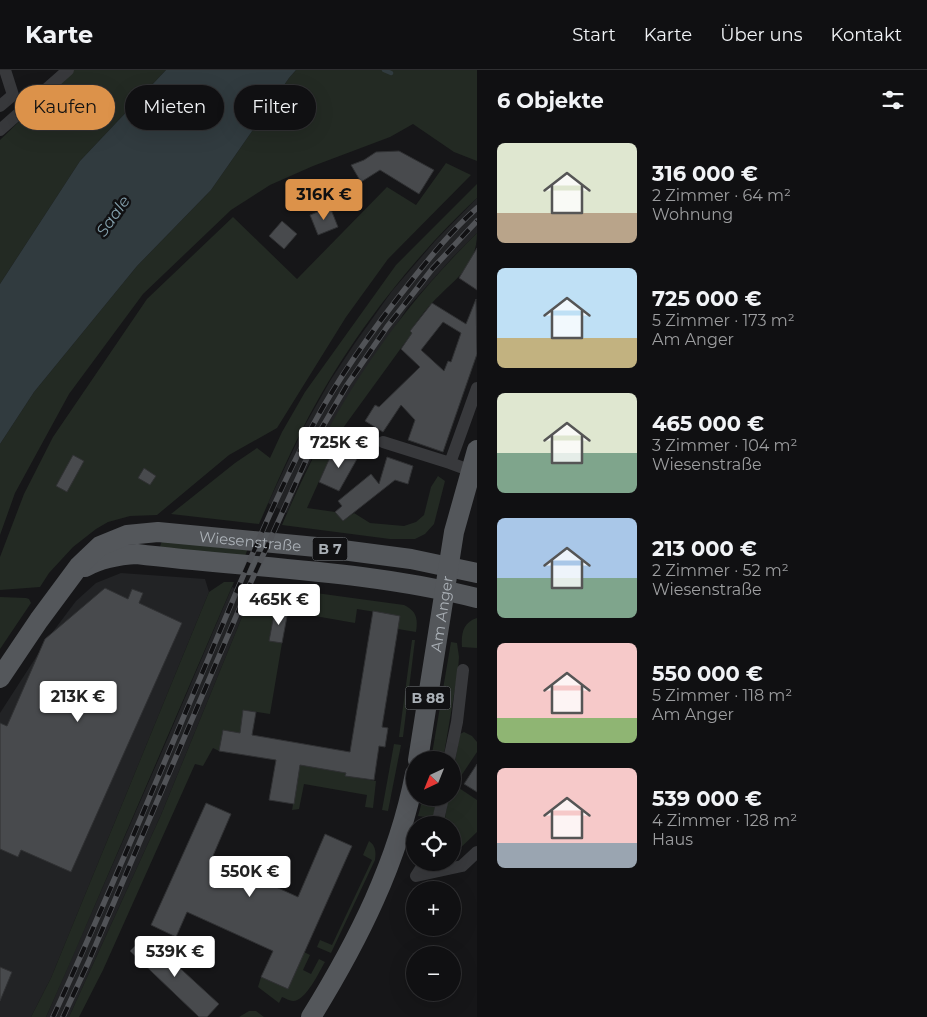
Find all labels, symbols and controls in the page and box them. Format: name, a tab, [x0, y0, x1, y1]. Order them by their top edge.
text: Karte	[25, 20, 93, 49]
text: Start	[572, 24, 616, 46]
text: Karte	[644, 24, 692, 46]
text: Über uns	[720, 24, 803, 46]
text: Kontakt	[831, 24, 902, 46]
chip: Kaufen	[15, 85, 115, 130]
chip: Mieten	[125, 85, 224, 130]
chip: Filter	[234, 85, 316, 130]
icon: filters	[879, 86, 907, 114]
text: 6 Objekte	[497, 88, 604, 113]
text: 316 000 €	[652, 161, 758, 186]
icon: home	[537, 163, 597, 223]
pin: 316K €	[283, 178, 365, 221]
text: 316K €	[296, 185, 352, 204]
text: 2 Zimmer · 64 m²	[652, 186, 791, 205]
water label: Saale	[92, 192, 134, 240]
text: Wohnung	[652, 205, 733, 224]
text: 725 000 €	[652, 286, 762, 311]
icon: home	[537, 288, 597, 348]
text: 5 Zimmer · 173 m²	[652, 311, 795, 330]
text: Am Anger	[652, 330, 734, 349]
text: 465 000 €	[652, 411, 764, 436]
icon: home	[537, 413, 597, 473]
pin: 725K €	[298, 426, 380, 469]
text: 725K €	[310, 433, 368, 452]
text: 3 Zimmer · 104 m²	[652, 436, 797, 455]
text: Wiesenstraße	[652, 455, 762, 474]
street label: Wiesenstraße	[198, 526, 302, 555]
text: 213 000 €	[652, 536, 757, 561]
road number: B 7	[312, 538, 348, 560]
icon: home	[537, 538, 597, 598]
text: 2 Zimmer · 52 m²	[652, 561, 789, 580]
street label: Am Anger	[426, 574, 456, 653]
text: Wiesenstraße	[652, 580, 762, 599]
pin: 465K €	[238, 584, 320, 626]
text: 465K €	[249, 590, 309, 609]
text: 550 000 €	[652, 661, 763, 686]
icon: home	[537, 663, 597, 723]
pin: 213K €	[37, 680, 119, 723]
road number: B 88	[406, 686, 450, 710]
text: 5 Zimmer · 118 m²	[652, 686, 792, 705]
text: 213K €	[51, 687, 105, 706]
text: Am Anger	[652, 705, 734, 724]
north arrow	[406, 751, 461, 806]
map controls	[406, 751, 461, 1001]
text: 539 000 €	[652, 786, 762, 811]
icon: home	[537, 788, 597, 848]
text: 4 Zimmer · 128 m²	[652, 811, 797, 830]
button: locate	[406, 816, 461, 871]
text: Haus	[652, 830, 693, 849]
pin: 550K €	[209, 856, 291, 898]
text: 550K €	[220, 862, 280, 881]
button: +	[406, 881, 461, 936]
pin: 539K €	[134, 936, 216, 978]
text: 539K €	[146, 942, 204, 961]
button: −	[406, 946, 461, 1001]

